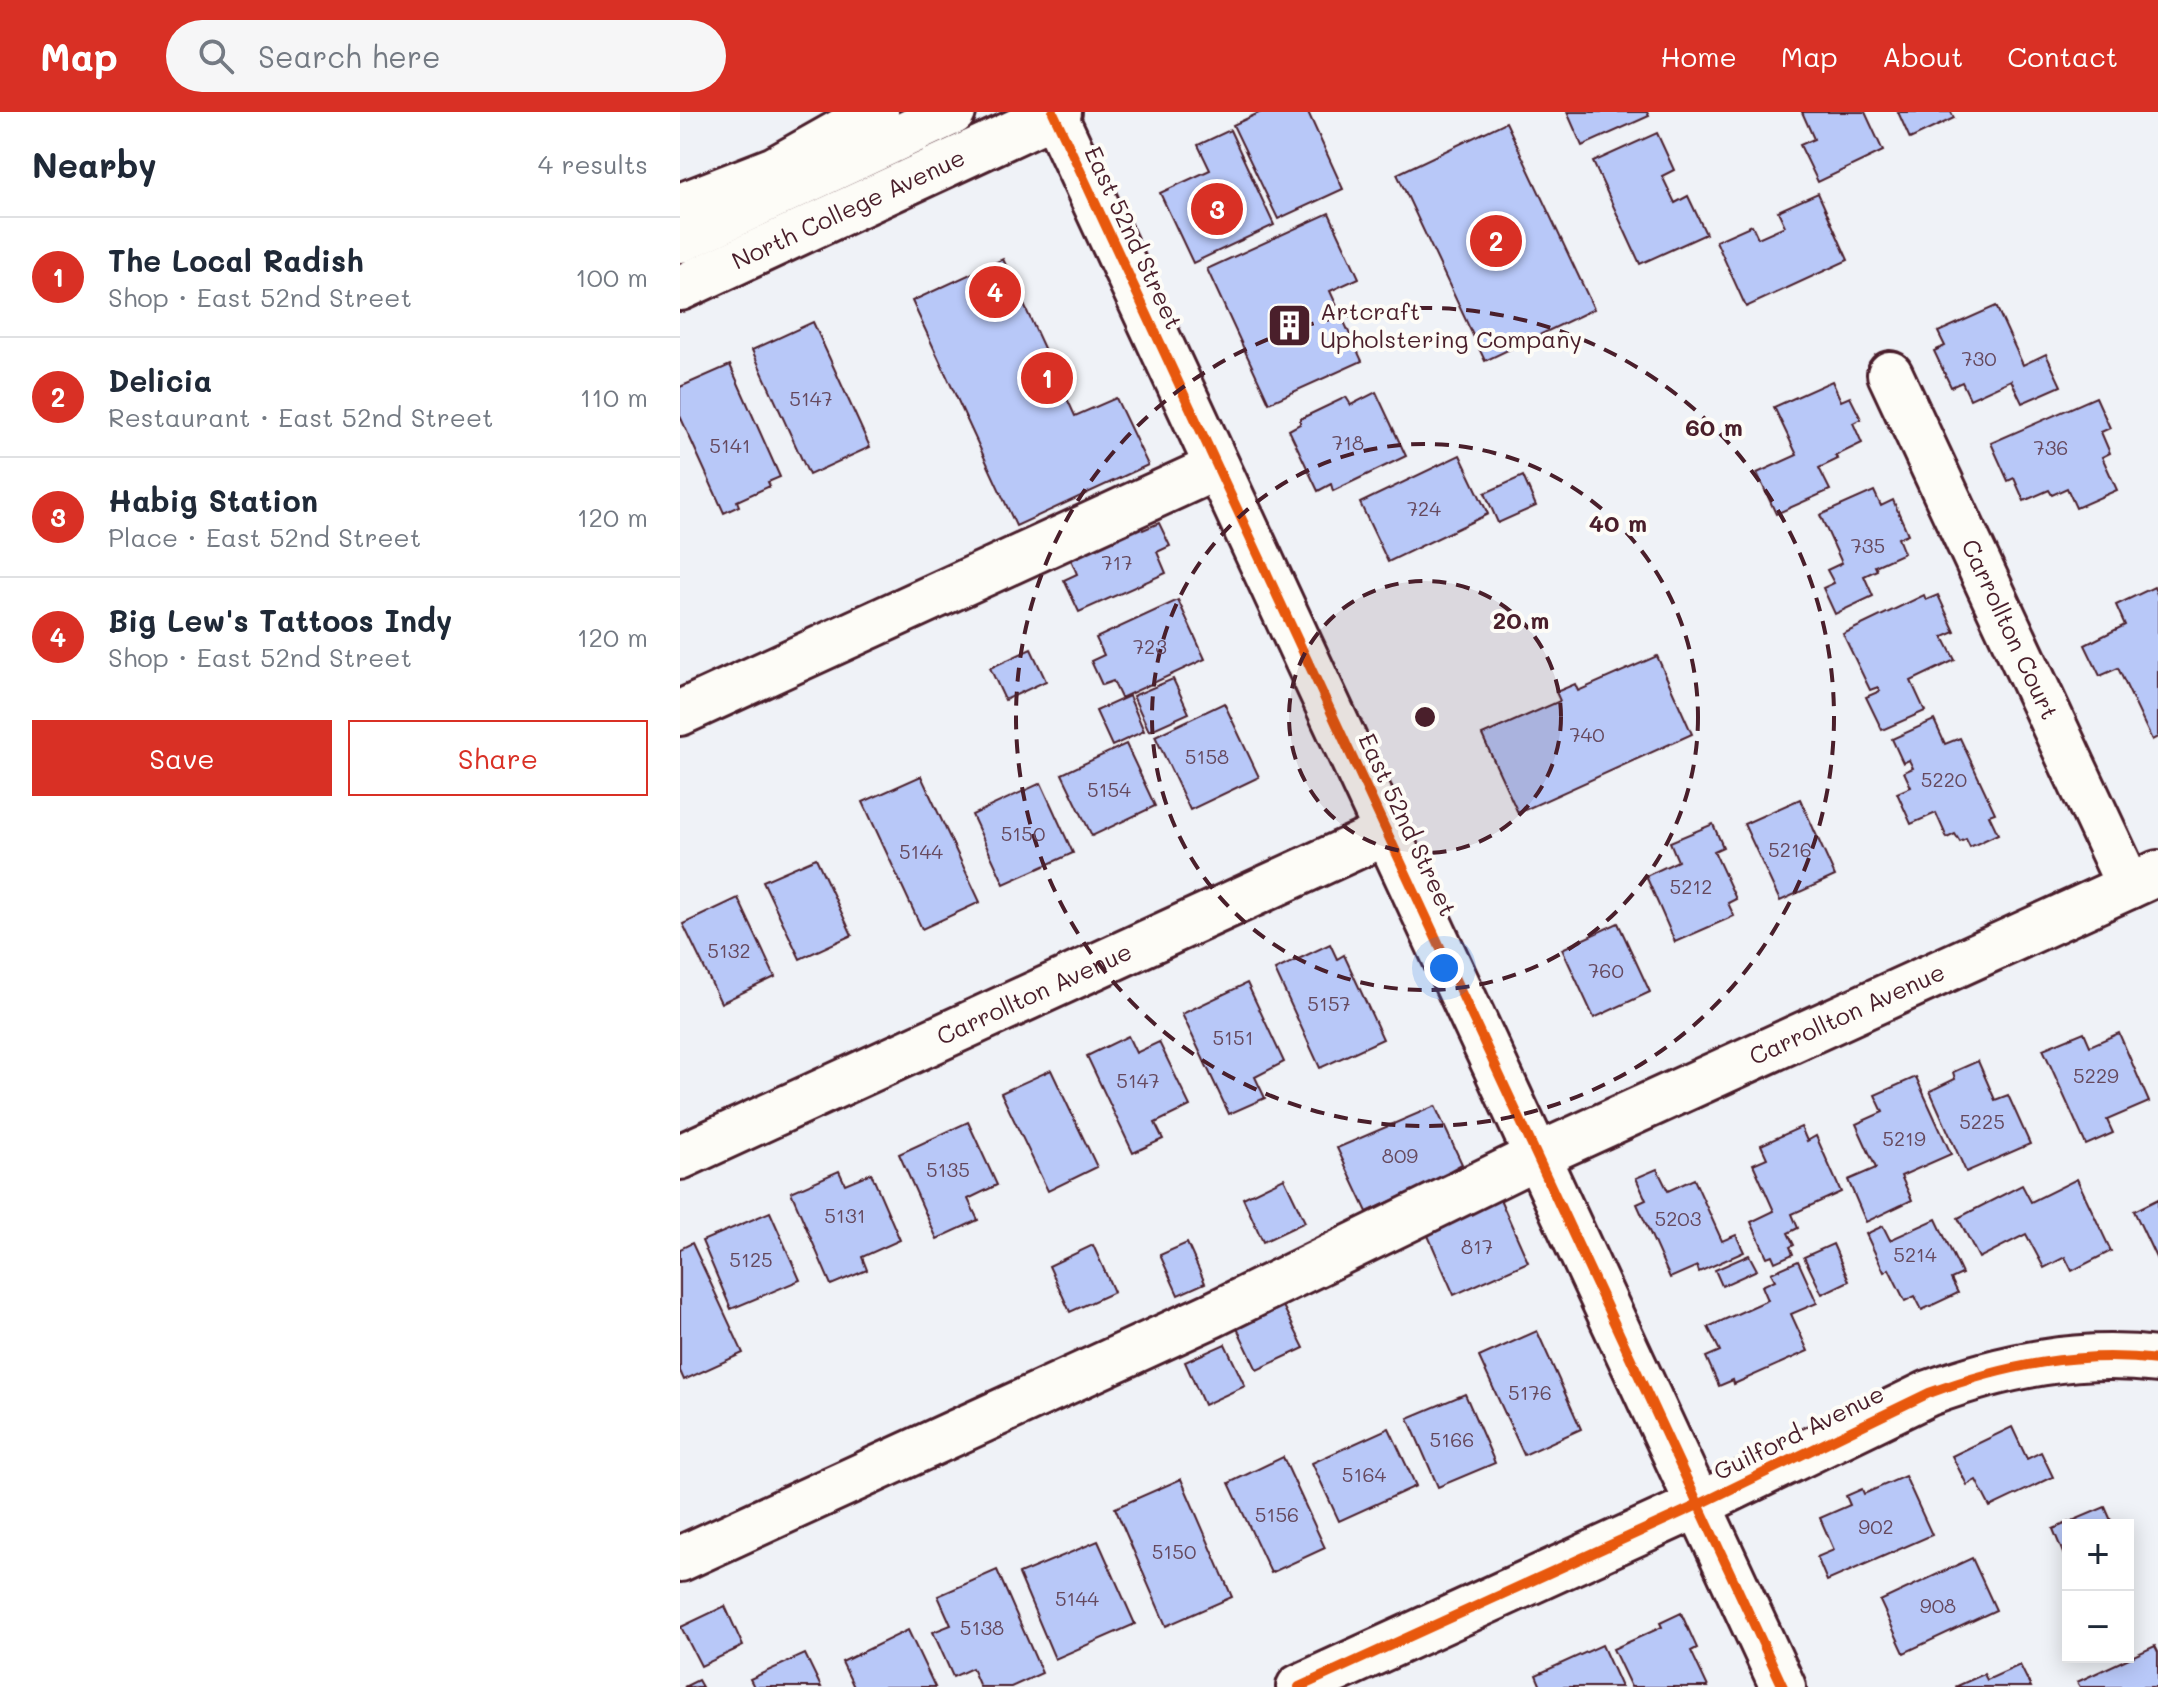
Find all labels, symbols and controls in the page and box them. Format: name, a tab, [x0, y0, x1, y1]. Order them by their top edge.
search box	[166, 20, 726, 92]
text: Map	[40, 31, 118, 81]
icon: search	[194, 34, 238, 78]
text: Search here	[258, 36, 441, 76]
text: Home	[1661, 38, 1737, 74]
text: Map	[1781, 38, 1838, 74]
text: About	[1882, 38, 1963, 74]
text: Contact	[2007, 38, 2118, 74]
street label: North College Avenue	[727, 141, 970, 276]
street label: East 52nd Street	[1078, 141, 1190, 334]
text: Nearby	[32, 142, 157, 187]
text: 4 results	[538, 147, 648, 181]
pin: 3	[1191, 179, 1243, 239]
pin: 2	[1470, 211, 1522, 271]
text: The Local Radish	[108, 240, 364, 280]
text: 1	[52, 260, 64, 294]
text: 100 m	[575, 260, 648, 294]
pin: 4	[969, 262, 1021, 322]
text: Shop · East 52nd Street	[108, 280, 412, 314]
place label: Artcraft Upholstering Company	[1320, 295, 1582, 354]
building icon: Artcraft Upholstering Company	[1265, 302, 1313, 350]
house number: 730	[1961, 345, 1997, 371]
pin: 1	[1021, 348, 1073, 408]
text: Delicia	[108, 360, 212, 400]
text: 2	[51, 380, 65, 414]
text: 110 m	[580, 380, 648, 414]
house number: 5147	[789, 385, 833, 411]
text: Restaurant · East 52nd Street	[108, 400, 493, 434]
text: 60 m	[1685, 411, 1743, 442]
house number: 718	[1332, 429, 1364, 455]
house number: 5141	[709, 432, 751, 458]
house number: 736	[2034, 434, 2068, 460]
text: Habig Station	[108, 480, 318, 520]
house number: 724	[1407, 495, 1441, 521]
text: 3	[50, 500, 66, 534]
text: 120 m	[577, 500, 648, 534]
text: 40 m	[1589, 507, 1647, 538]
text: Place · East 52nd Street	[108, 520, 421, 554]
house number: 735	[1851, 532, 1885, 558]
street label: Carrollton Court	[1955, 534, 2066, 724]
house number: 717	[1101, 549, 1133, 575]
text: Big Lew's Tattoos Indy	[108, 600, 452, 640]
text: 20 m	[1493, 604, 1549, 635]
text: 4	[50, 620, 66, 654]
text: 120 m	[577, 620, 648, 654]
house number: 723	[1133, 633, 1167, 659]
text: Shop · East 52nd Street	[108, 640, 412, 674]
centre of rings	[1411, 703, 1439, 731]
button: Save	[32, 720, 332, 796]
button: Share	[348, 720, 648, 796]
house number: 740	[1569, 721, 1605, 747]
street label: East 52nd Street	[1352, 728, 1464, 921]
house number: 5158	[1185, 743, 1229, 769]
house number: 5220	[1921, 766, 1967, 792]
house number: 5154	[1087, 776, 1131, 802]
house number: 5150	[1001, 820, 1045, 846]
house number: 5216	[1768, 836, 1812, 862]
house number: 5144	[899, 838, 943, 864]
house number: 5212	[1670, 873, 1712, 899]
street label: Carrollton Avenue	[931, 935, 1136, 1051]
house number: 5132	[707, 937, 751, 963]
your location	[1424, 948, 1464, 988]
street label: Carrollton Avenue	[1744, 955, 1949, 1071]
house number: 760	[1588, 957, 1624, 983]
house number: 5157	[1307, 990, 1351, 1016]
house number: 5151	[1212, 1024, 1254, 1050]
house number: 5229	[2073, 1062, 2119, 1088]
house number: 5147	[1116, 1067, 1160, 1093]
house number: 5225	[1959, 1108, 2005, 1134]
house number: 5219	[1882, 1125, 1926, 1151]
house number: 809	[1382, 1142, 1418, 1168]
house number: 5135	[926, 1156, 970, 1182]
house number: 5131	[824, 1202, 866, 1228]
house number: 5203	[1655, 1205, 1701, 1231]
house number: 817	[1461, 1233, 1493, 1259]
house number: 5214	[1893, 1241, 1937, 1267]
house number: 5125	[729, 1246, 773, 1272]
street label: Guilford Avenue	[1708, 1377, 1889, 1486]
house number: 5176	[1508, 1379, 1552, 1405]
house number: 5166	[1430, 1426, 1474, 1452]
house number: 5164	[1342, 1461, 1386, 1487]
house number: 5156	[1255, 1501, 1299, 1527]
house number: 902	[1858, 1513, 1894, 1539]
map controls	[2062, 1519, 2134, 1663]
button: +	[2062, 1519, 2134, 1591]
house number: 5150	[1152, 1538, 1196, 1564]
house number: 5144	[1055, 1585, 1099, 1611]
button: −	[2062, 1591, 2134, 1663]
house number: 908	[1920, 1592, 1956, 1618]
house number: 5138	[960, 1614, 1004, 1640]

